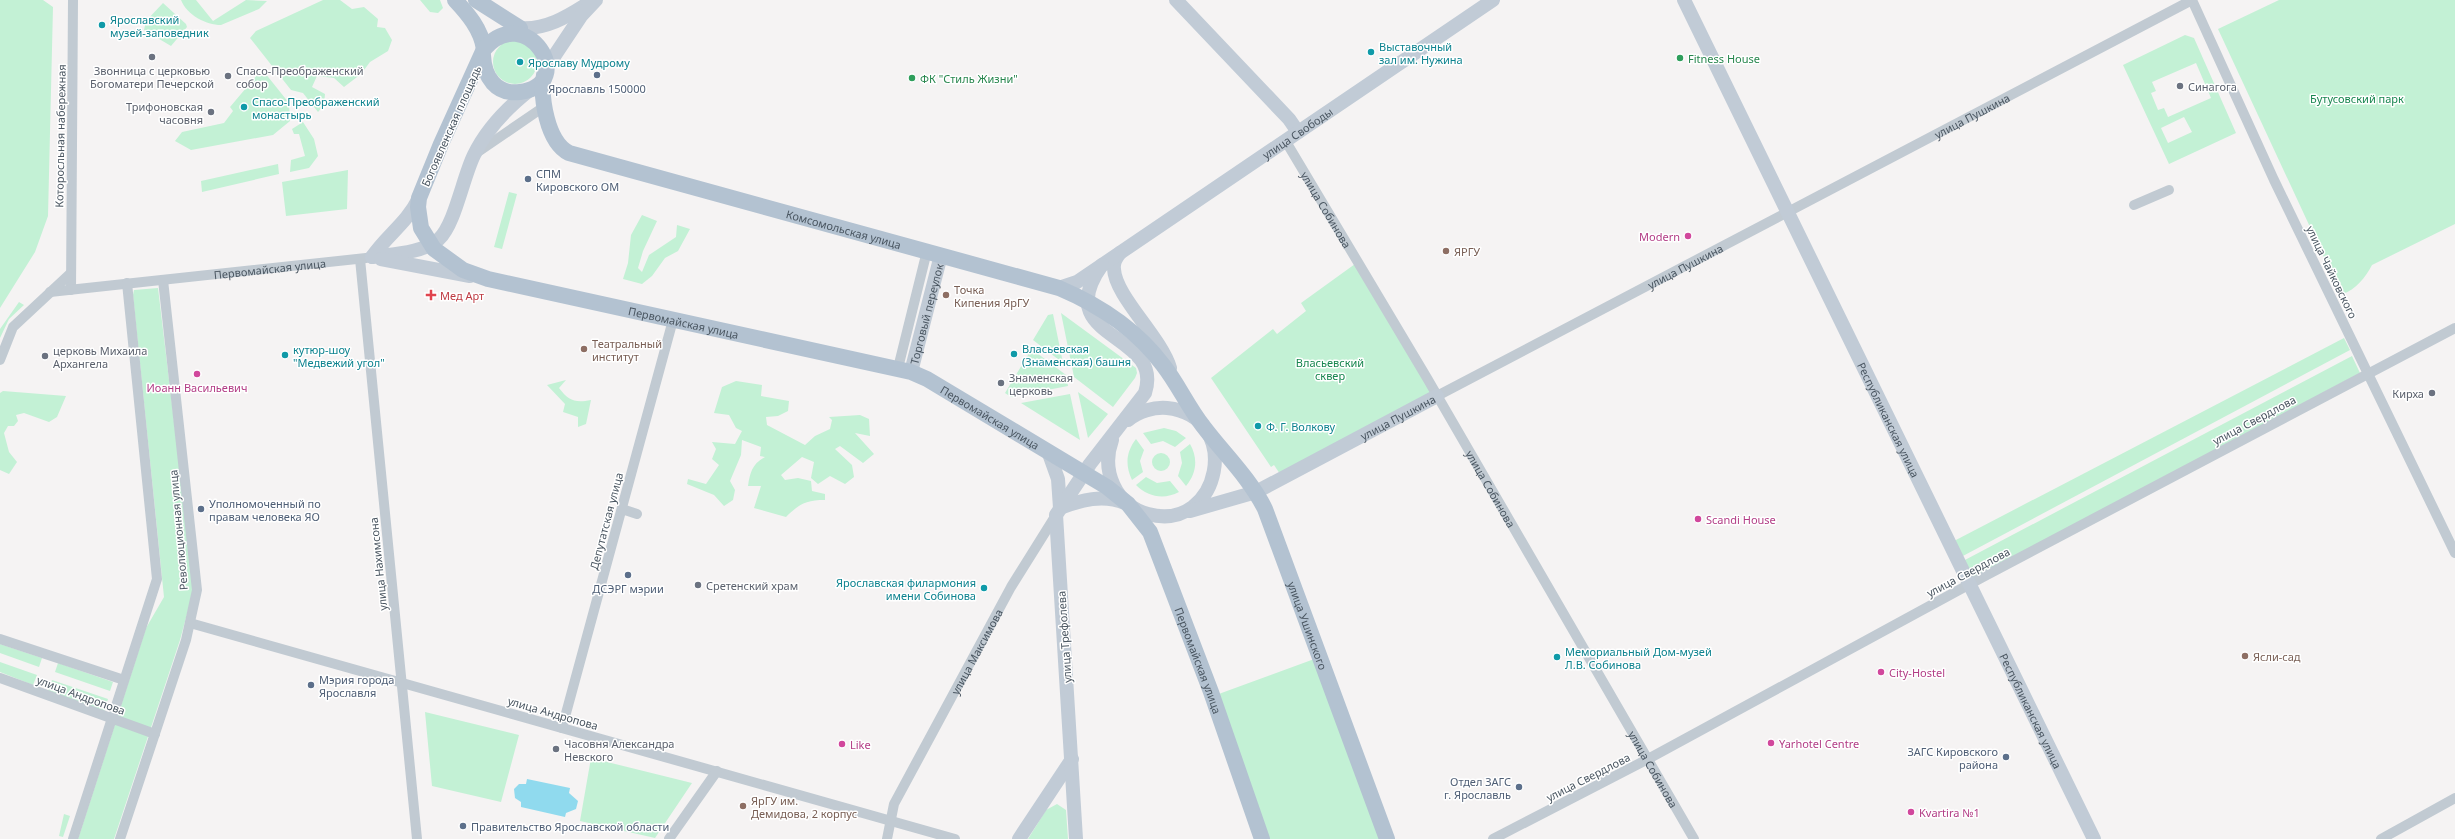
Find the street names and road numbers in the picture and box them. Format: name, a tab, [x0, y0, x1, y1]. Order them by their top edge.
street label: Богоявленская площадь	[418, 63, 484, 189]
street label: Которосльная набережная	[51, 64, 69, 208]
street label: улица Пушкина	[1932, 89, 2012, 141]
street label: улица Свободы	[1259, 104, 1335, 162]
street label: улица Собинова	[1298, 168, 1355, 251]
street label: Комсомольская улица	[785, 206, 903, 252]
street label: улица Чайковского	[2303, 223, 2361, 321]
street label: улица Пушкина	[1645, 240, 1725, 292]
street label: Первомайская улица	[213, 255, 327, 282]
street label: Торговый переулок	[906, 262, 946, 366]
street label: Первомайская улица	[627, 303, 740, 341]
street label: Республиканская улица	[1855, 360, 1924, 480]
street label: Первомайская улица	[938, 382, 1042, 452]
street label: улица Пушкина	[1357, 391, 1438, 443]
street label: улица Свердлова	[2210, 392, 2298, 448]
street label: улица Собинова	[1463, 447, 1519, 530]
street label: Революционная улица	[165, 469, 191, 591]
street label: Депутатская улица	[586, 471, 626, 571]
street label: улица Нахимсона	[366, 517, 390, 611]
street label: улица Свердлова	[1924, 544, 2012, 600]
street label: улица Ушинского	[1285, 579, 1331, 672]
street label: улица Трефолева	[1053, 591, 1075, 683]
street label: Первомайская улица	[1172, 605, 1225, 716]
street label: улица Максимова	[947, 606, 1006, 697]
street label: Республиканская улица	[1997, 651, 2066, 771]
street label: улица Андропова	[35, 672, 127, 718]
street label: улица Андропова	[506, 693, 600, 733]
street label: улица Собинова	[1625, 728, 1682, 810]
street label: улица Свердлова	[1544, 749, 1632, 805]

